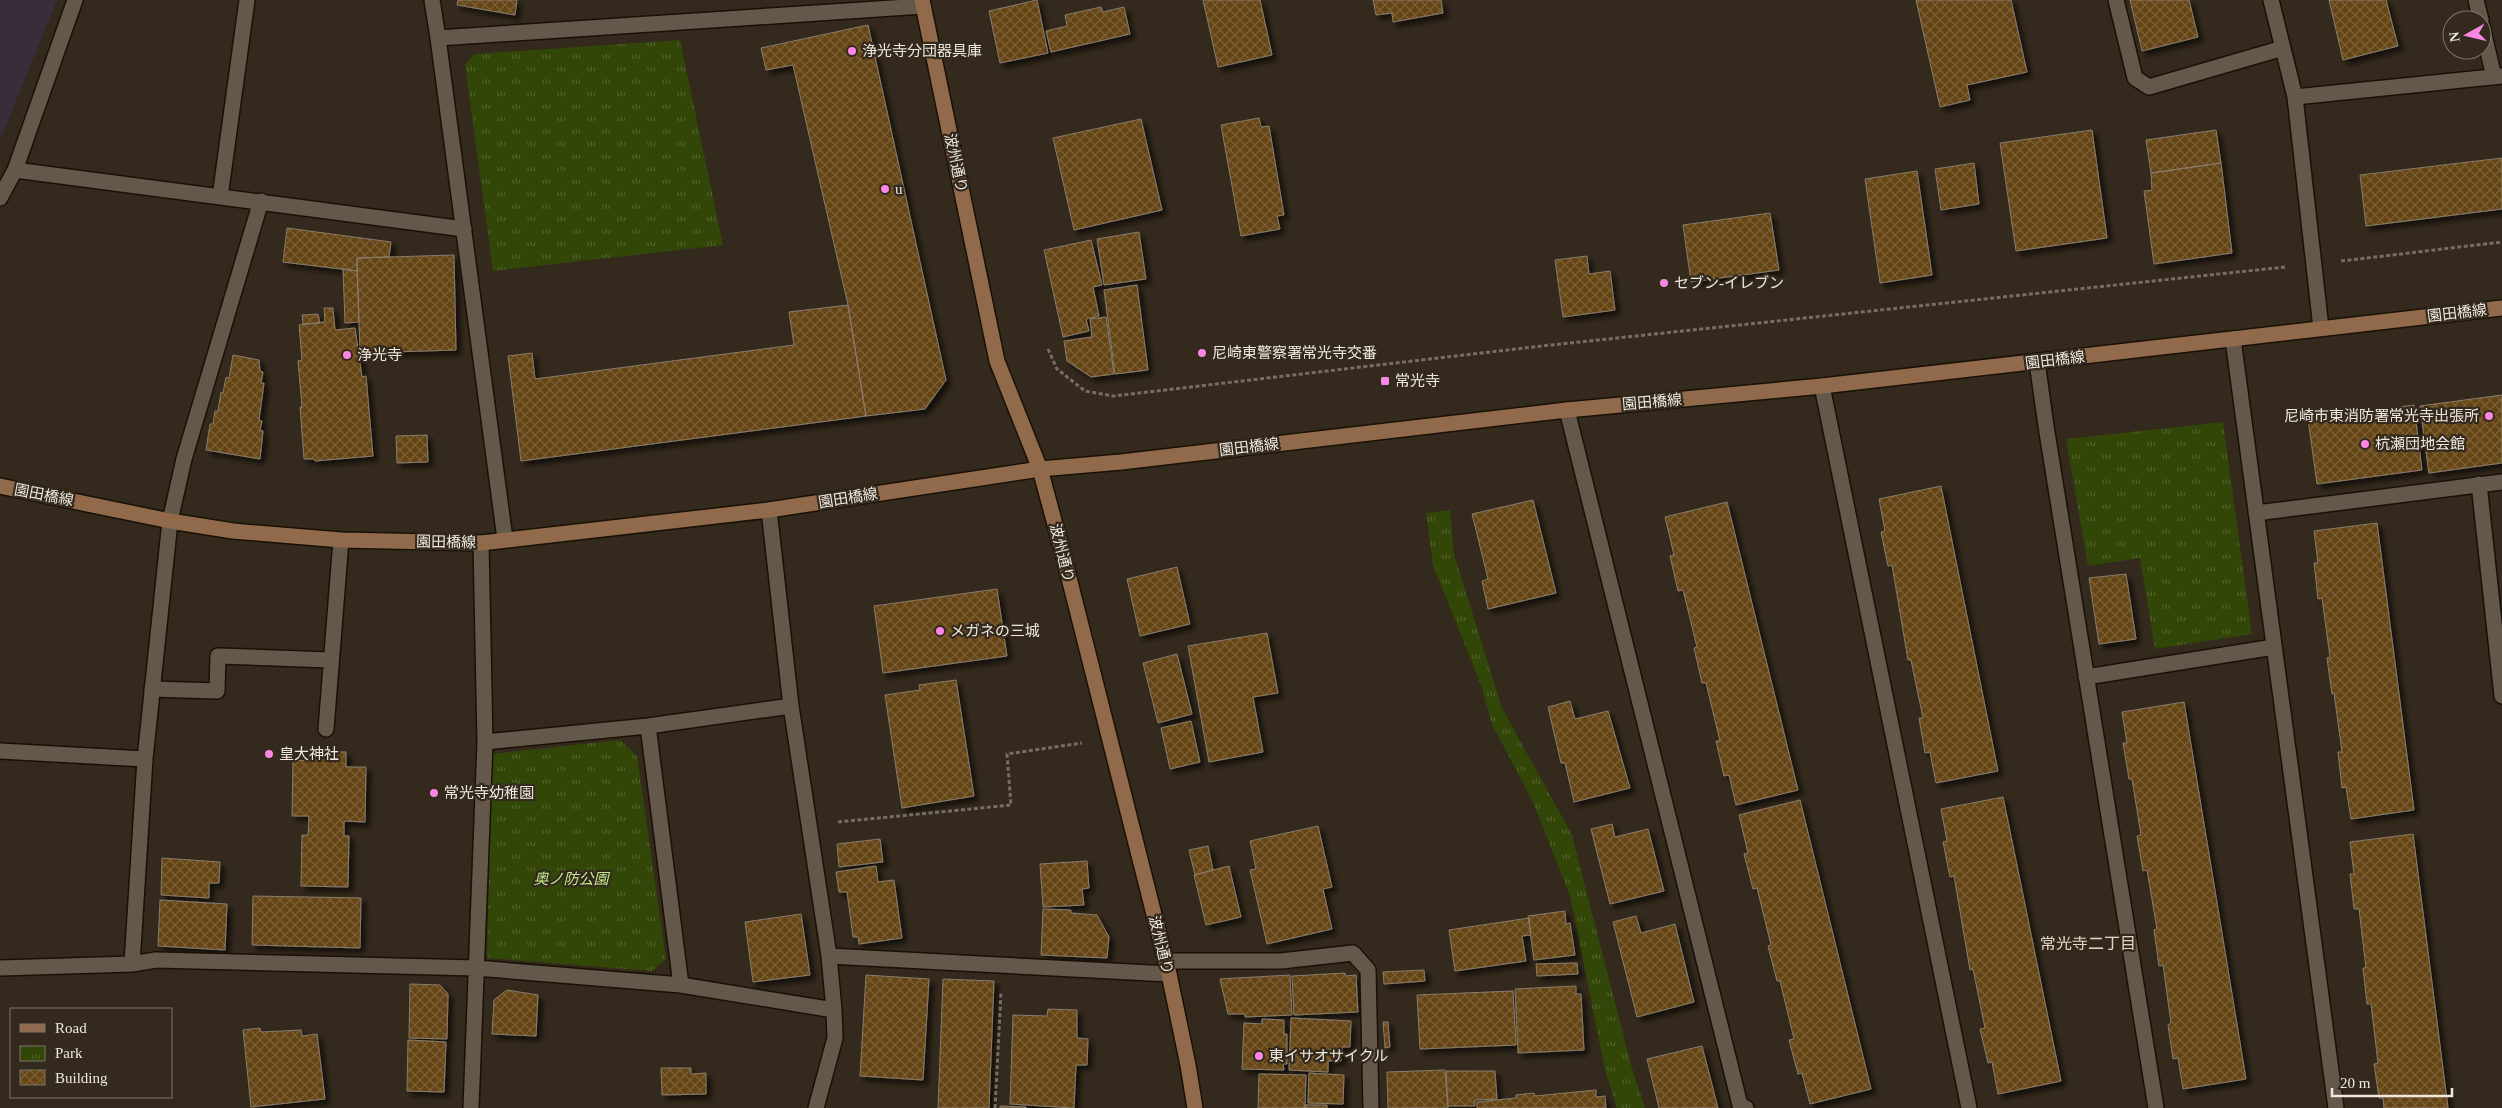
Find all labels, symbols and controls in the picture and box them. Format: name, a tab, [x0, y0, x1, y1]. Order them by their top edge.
north arrow	[2442, 10, 2492, 60]
text: N	[2446, 31, 2463, 43]
place label: 浄光寺分団器具庫	[862, 43, 982, 59]
marker: 浄光寺分団器具庫	[846, 45, 858, 57]
street label: 波州通り	[942, 132, 971, 194]
place label: u	[895, 181, 903, 197]
marker: u	[879, 183, 891, 195]
place label: セブン-イレブン	[1674, 275, 1784, 291]
marker: セブン-イレブン	[1658, 277, 1670, 289]
street label: 園田橋線	[2426, 301, 2488, 325]
place label: 尼崎東警察署常光寺交番	[1212, 345, 1377, 361]
place label: 浄光寺	[357, 347, 402, 363]
marker: 尼崎東警察署常光寺交番	[1196, 347, 1208, 359]
street label: 園田橋線	[2024, 348, 2086, 372]
marker: 浄光寺	[341, 349, 353, 361]
place label: 常光寺	[1395, 373, 1440, 389]
marker: 常光寺	[1379, 375, 1391, 387]
street label: 園田橋線	[1621, 391, 1683, 413]
place label: 尼崎市東消防署常光寺出張所	[2284, 408, 2479, 424]
marker: 尼崎市東消防署常光寺出張所	[2483, 410, 2495, 422]
street label: 園田橋線	[1218, 435, 1280, 459]
place label: 杭瀬団地会館	[2375, 436, 2465, 452]
marker: 杭瀬団地会館	[2359, 438, 2371, 450]
street label: 園田橋線	[13, 481, 75, 509]
street label: 園田橋線	[817, 485, 879, 511]
street label: 波州通り	[1047, 522, 1078, 584]
street label: 園田橋線	[416, 533, 476, 551]
place label: メガネの三城	[950, 623, 1040, 639]
marker: メガネの三城	[934, 625, 946, 637]
place label: 皇大神社	[279, 746, 339, 762]
marker: 皇大神社	[263, 748, 275, 760]
place label: 常光寺幼稚園	[444, 785, 534, 801]
marker: 常光寺幼稚園	[428, 787, 440, 799]
park label: 奥ノ防公園	[533, 871, 610, 887]
street label: 波州通り	[1146, 914, 1177, 976]
district label: 常光寺二丁目	[2040, 935, 2136, 952]
legend	[10, 1008, 172, 1098]
text: Road	[55, 1020, 87, 1036]
text: Park	[55, 1045, 83, 1061]
place label: 東イサオサイクル	[1269, 1048, 1388, 1064]
marker: 東イサオサイクル	[1253, 1050, 1265, 1062]
scale bar	[2332, 1066, 2452, 1098]
text: Building	[55, 1070, 108, 1086]
text: 20 m	[2340, 1075, 2371, 1091]

